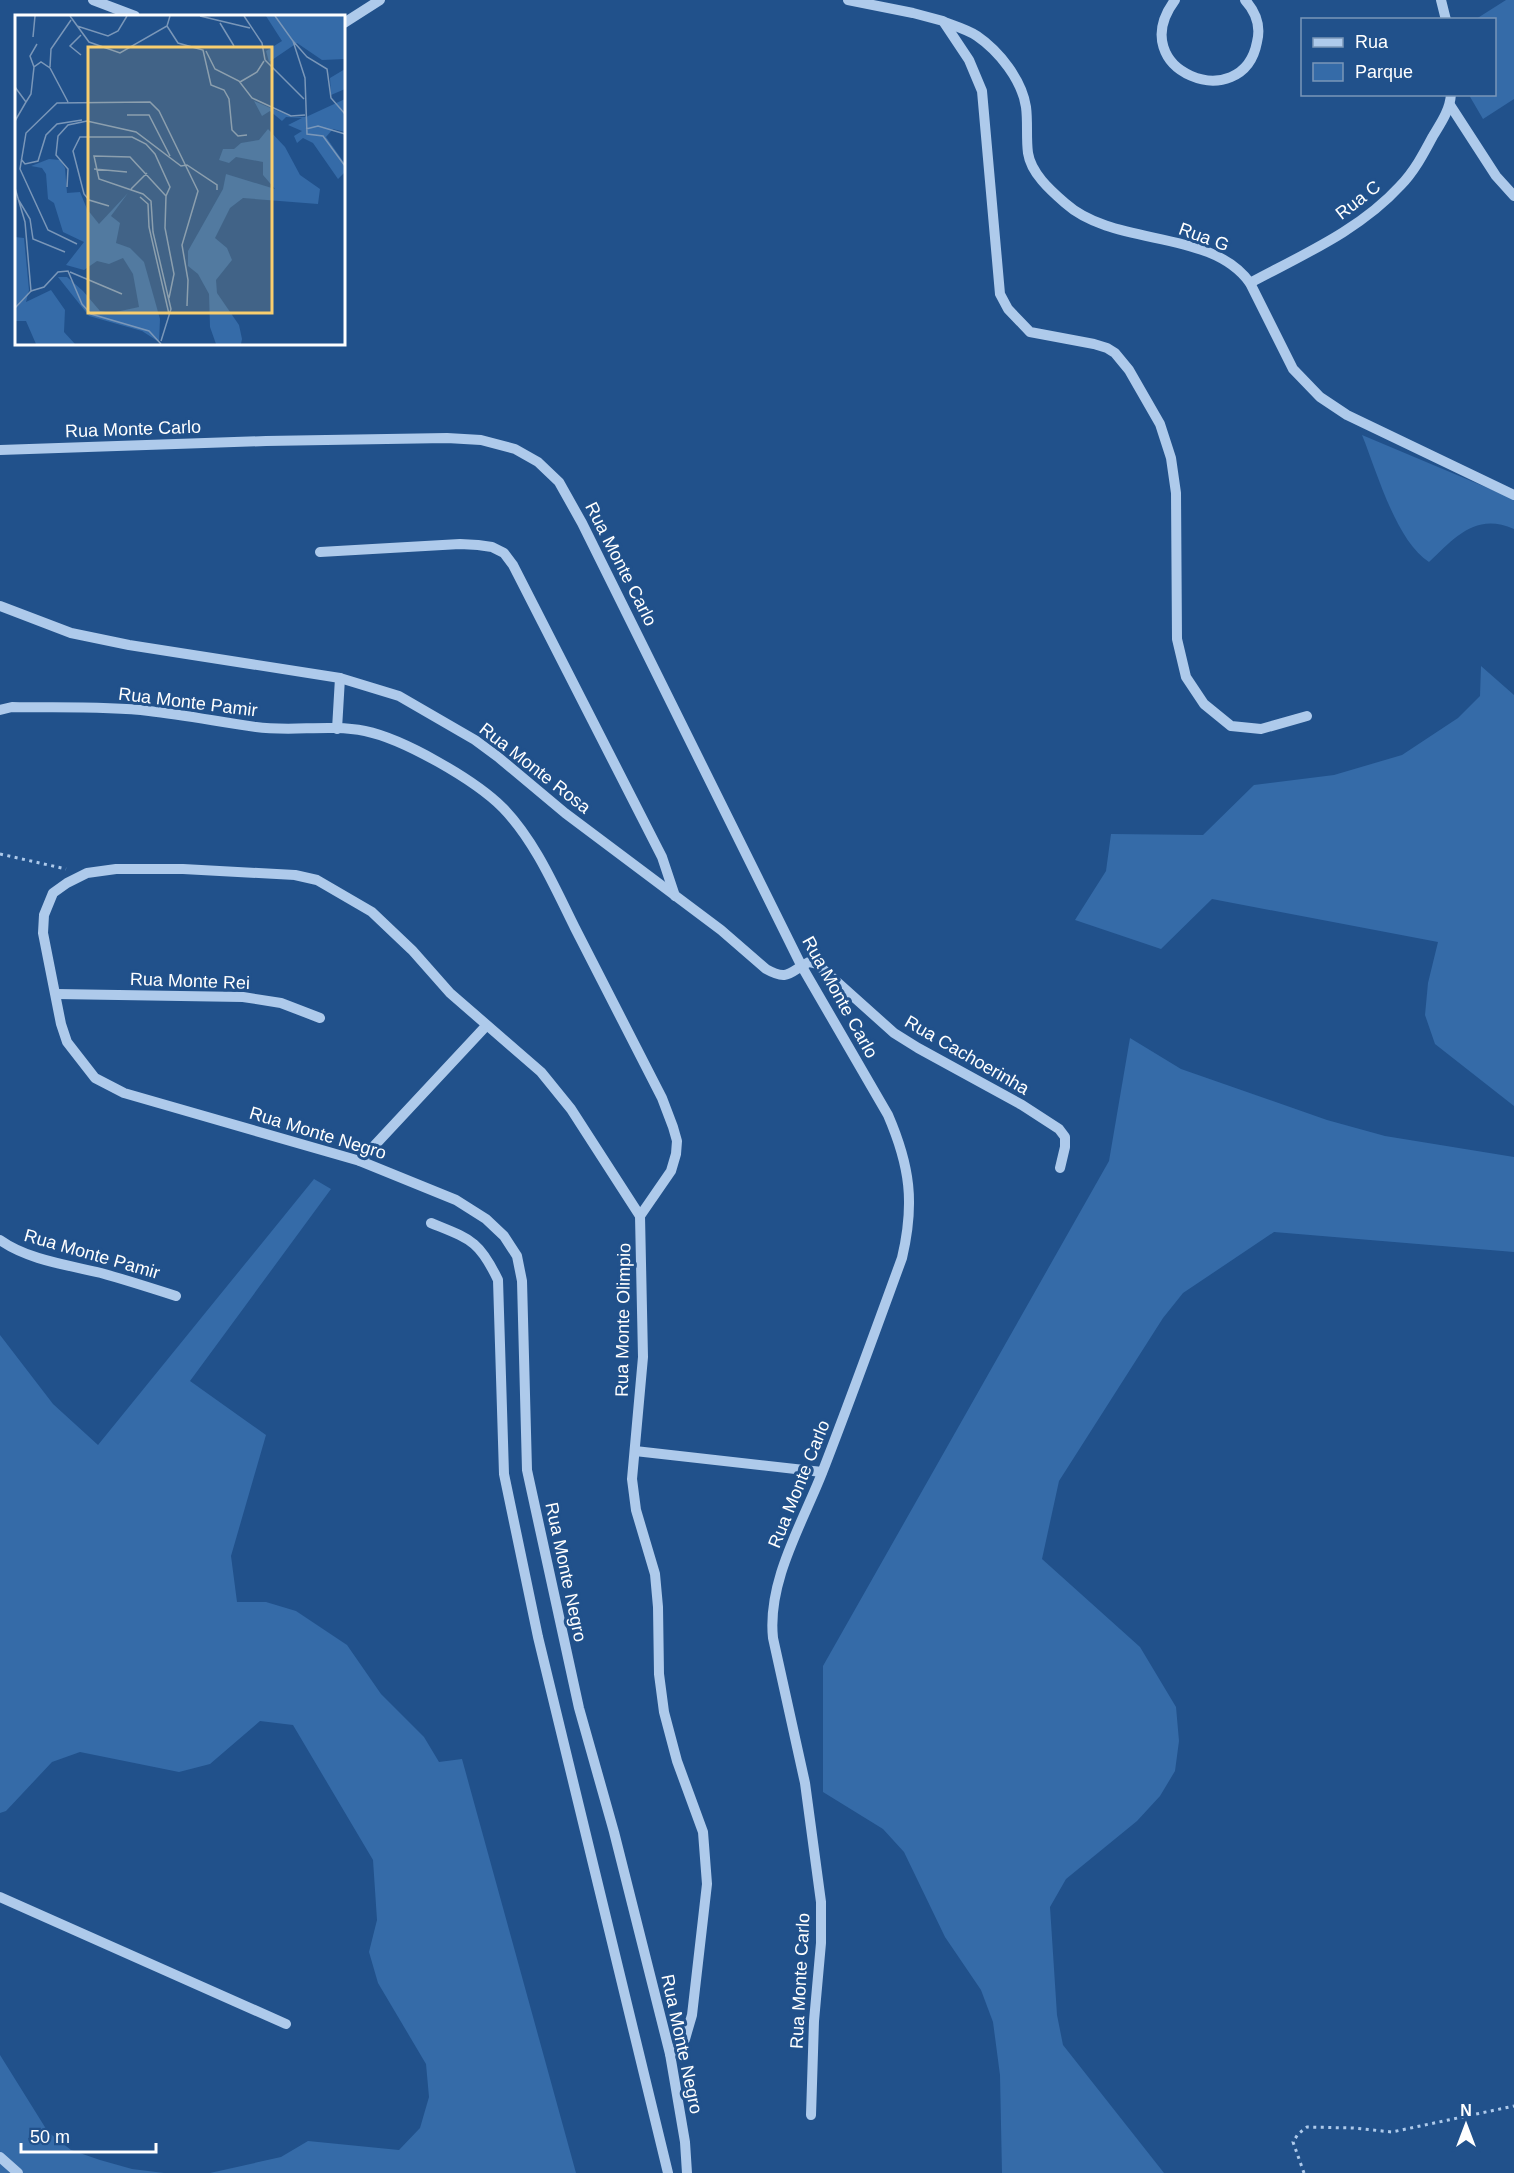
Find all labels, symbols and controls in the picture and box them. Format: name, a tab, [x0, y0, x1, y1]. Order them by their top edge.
inset map	[15, 15, 345, 345]
legend	[1301, 18, 1496, 96]
text: Rua	[1355, 32, 1389, 52]
text: Parque	[1355, 62, 1413, 82]
street label: Rua C	[1332, 176, 1384, 224]
street label: Rua G	[1176, 219, 1232, 255]
street label: Rua Monte Carlo	[65, 417, 201, 441]
street label: Rua Monte Carlo	[581, 499, 661, 629]
street label: Rua Monte Pamir	[117, 684, 259, 720]
street label: Rua Monte Rosa	[476, 719, 595, 818]
street label: Rua Monte Carlo	[798, 933, 882, 1061]
street label: Rua Monte Rei	[130, 969, 250, 993]
street label: Rua Cachoerinha	[901, 1011, 1034, 1099]
street label: Rua Monte Negro	[247, 1103, 389, 1163]
street label: Rua Monte Pamir	[22, 1225, 162, 1283]
street label: Rua Monte Olimpio	[612, 1243, 634, 1397]
street label: Rua Monte Carlo	[764, 1417, 834, 1551]
street label: Rua Monte Negro	[541, 1500, 591, 1644]
street label: Rua Monte Carlo	[786, 1913, 814, 2049]
street label: Rua Monte Negro	[657, 1972, 707, 2116]
north arrow	[1436, 2095, 1496, 2155]
text: N	[1460, 2102, 1472, 2119]
scale bar	[21, 2116, 156, 2154]
text: 50 m	[30, 2127, 70, 2147]

